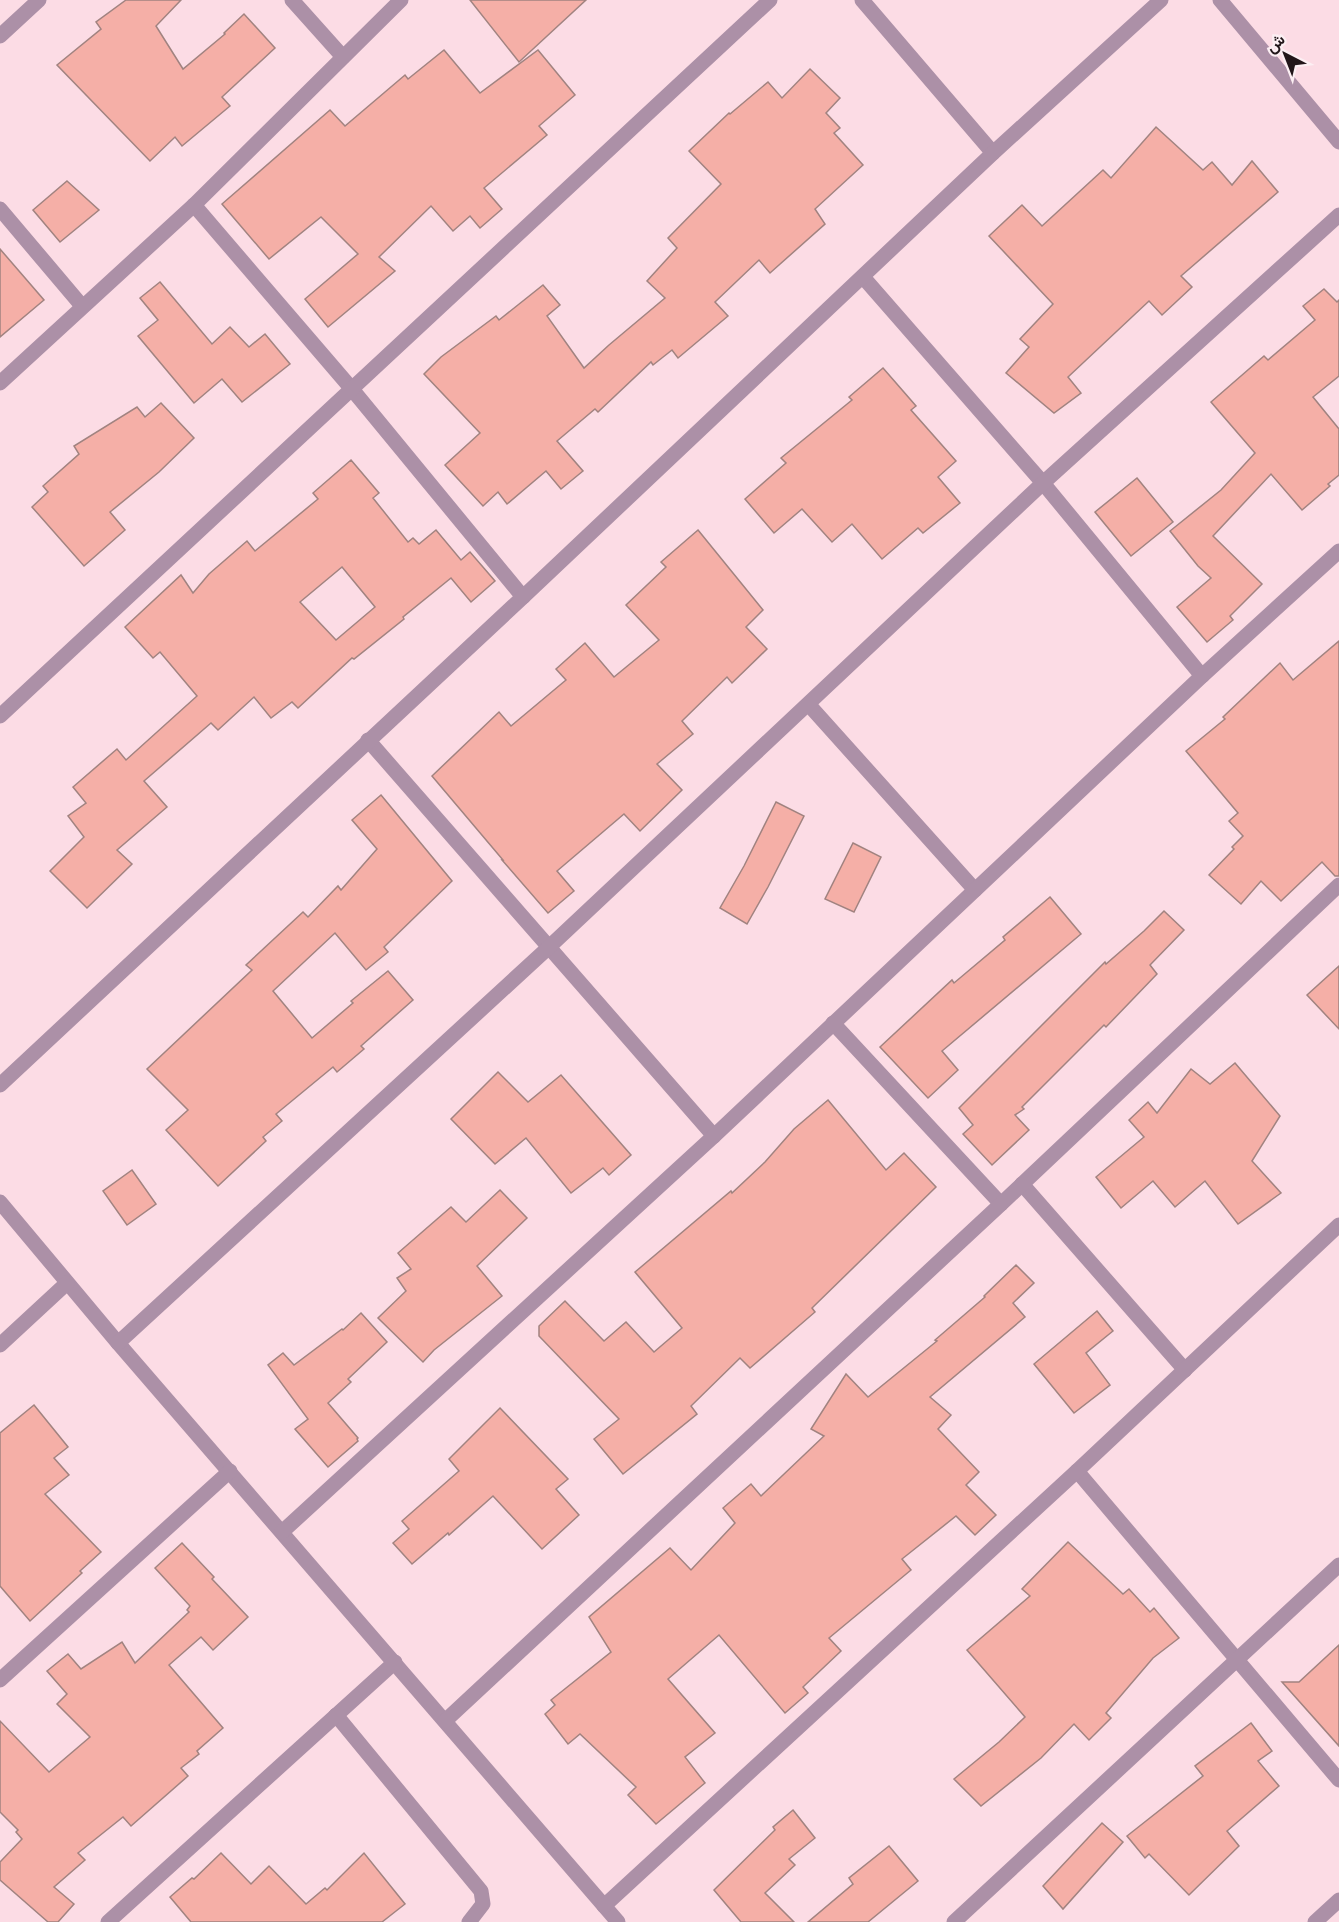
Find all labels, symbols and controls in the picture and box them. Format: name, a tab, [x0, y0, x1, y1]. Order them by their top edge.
north arrow	[1255, 24, 1315, 84]
text: ش	[1262, 30, 1289, 57]

